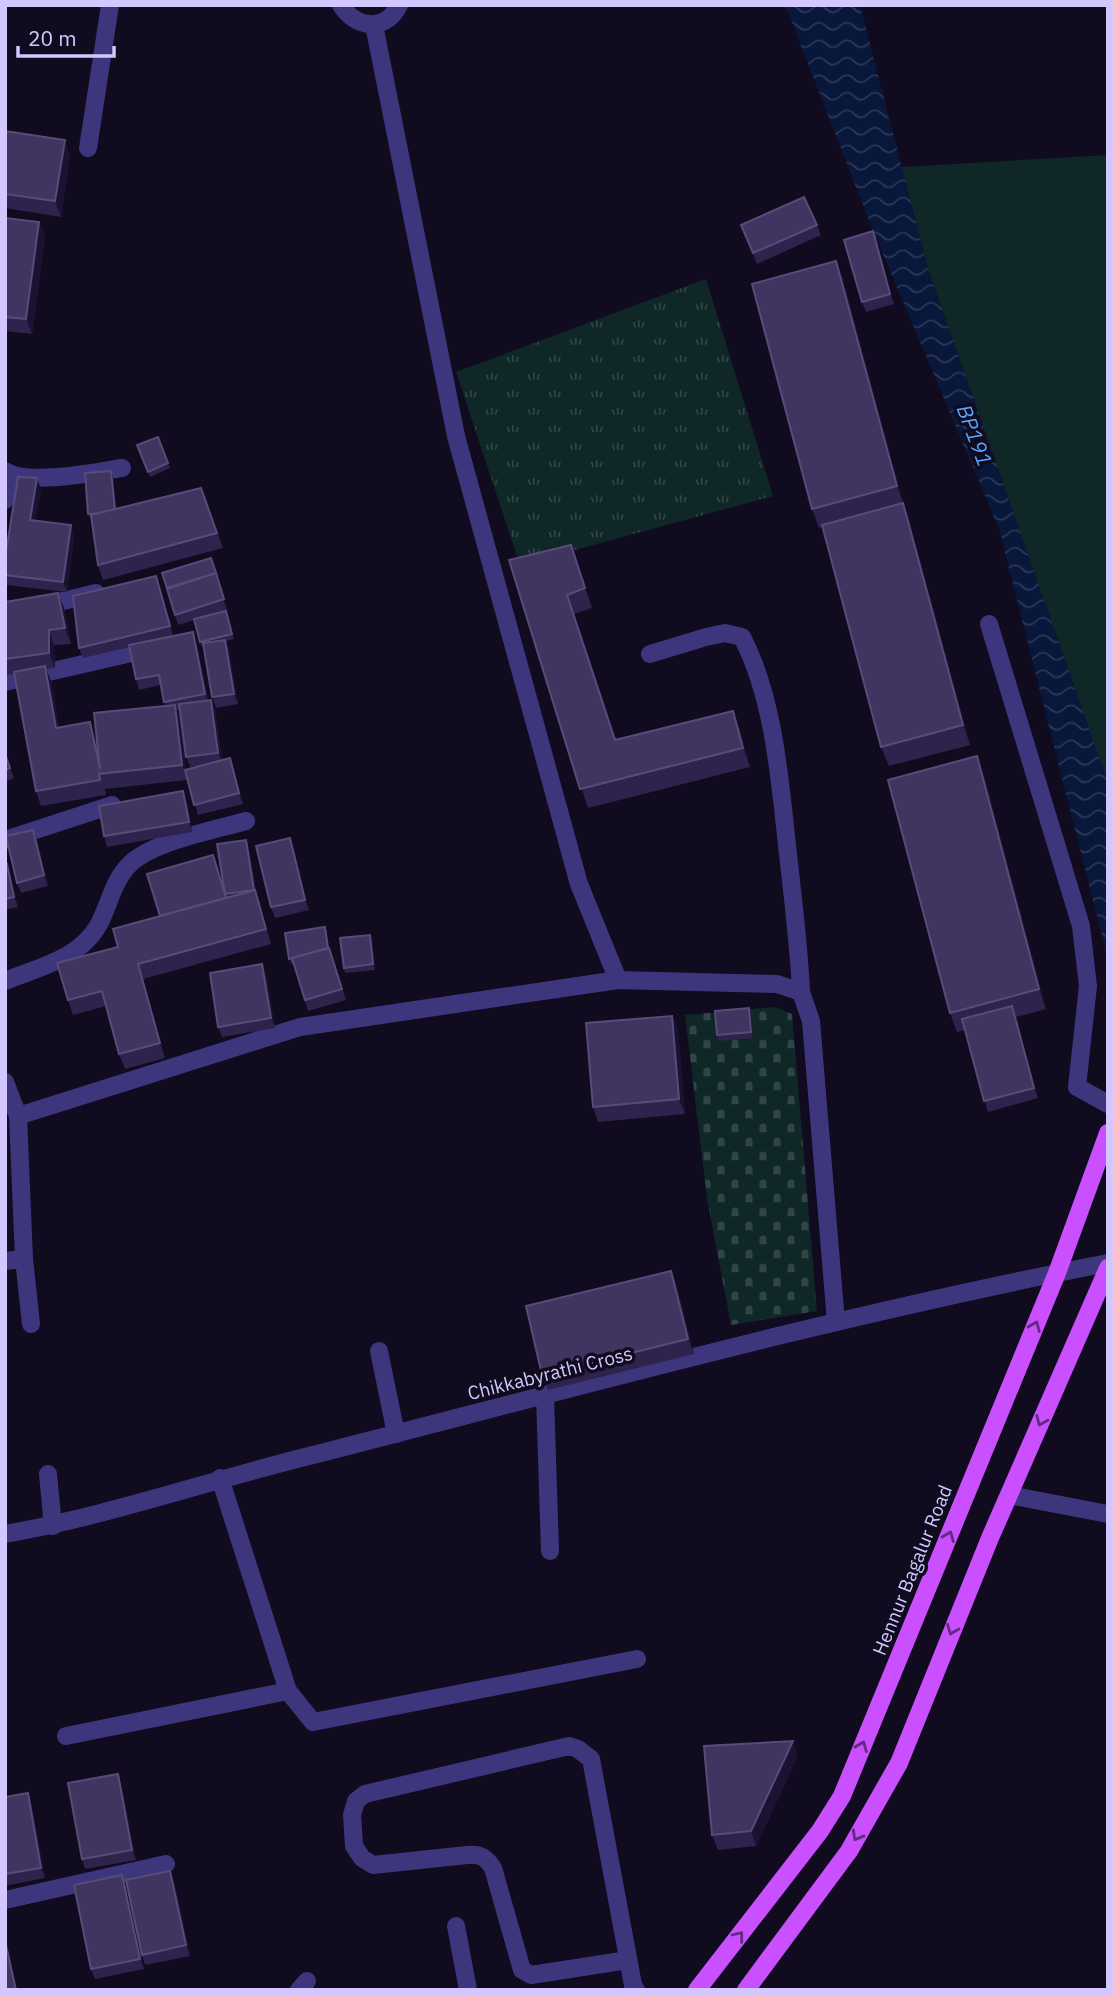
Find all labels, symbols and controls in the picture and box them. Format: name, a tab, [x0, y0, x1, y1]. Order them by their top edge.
scale bar	[18, 14, 114, 58]
text: 20 m	[28, 24, 77, 52]
water label: BP191	[951, 400, 999, 470]
one-way arrow	[1027, 1320, 1041, 1332]
street label: Chikkabyrathi Cross	[465, 1341, 635, 1405]
one-way arrow	[1035, 1413, 1049, 1426]
street label: Hennur Bagalur Road	[867, 1481, 957, 1659]
one-way arrow	[940, 1531, 954, 1543]
one-way arrow	[947, 1624, 961, 1636]
one-way arrow	[854, 1741, 868, 1754]
one-way arrow	[852, 1829, 865, 1842]
one-way arrow	[730, 1931, 743, 1944]

